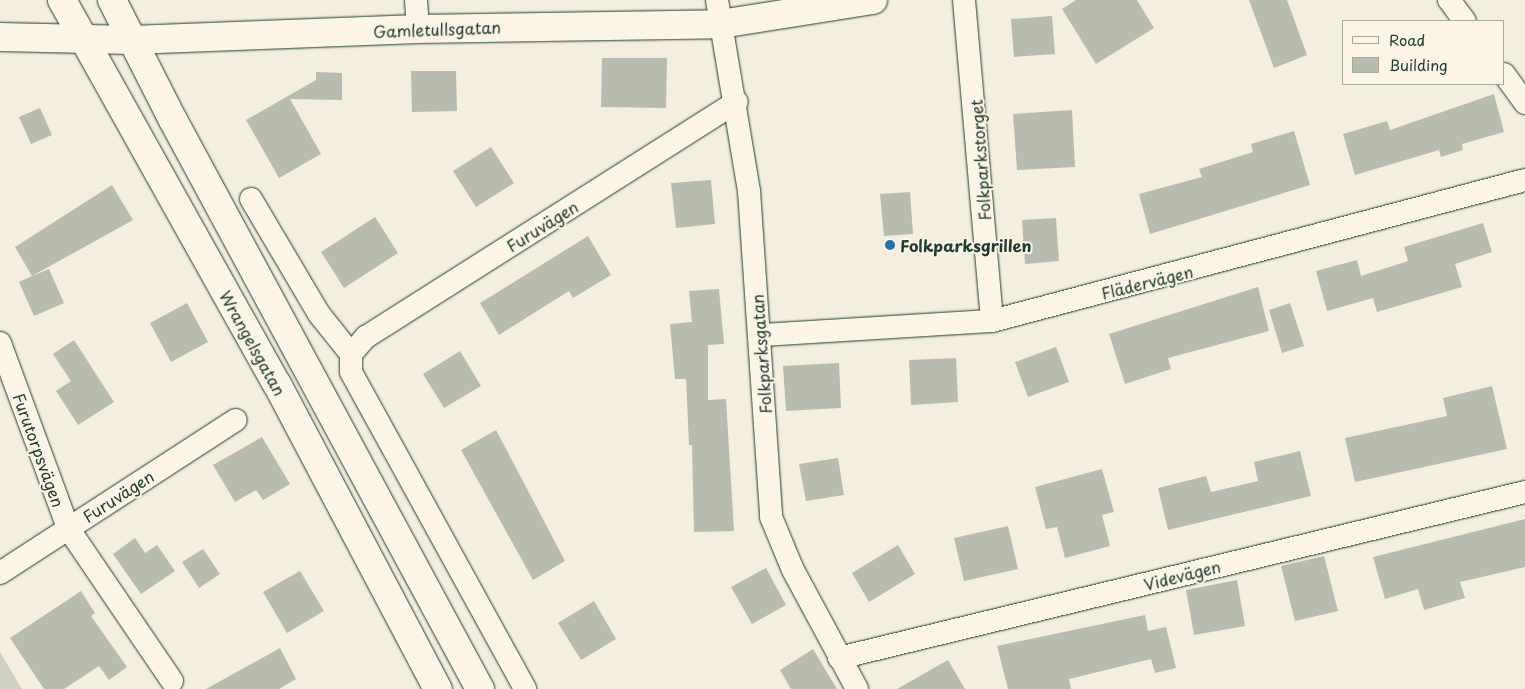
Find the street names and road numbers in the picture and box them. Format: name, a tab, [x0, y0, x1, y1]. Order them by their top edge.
street label: Gamletullsgatan	[373, 17, 501, 41]
street label: Folkparkstorget	[966, 99, 994, 221]
street label: Furuvägen	[503, 197, 581, 255]
street label: Flädervägen	[1099, 261, 1195, 303]
street label: Wrangelsgatan	[216, 287, 290, 399]
street label: Folkparksgatan	[747, 293, 775, 415]
street label: Furutorpsvägen	[10, 391, 68, 509]
street label: Furuvägen	[79, 466, 157, 526]
street label: Videvägen	[1142, 556, 1222, 594]

